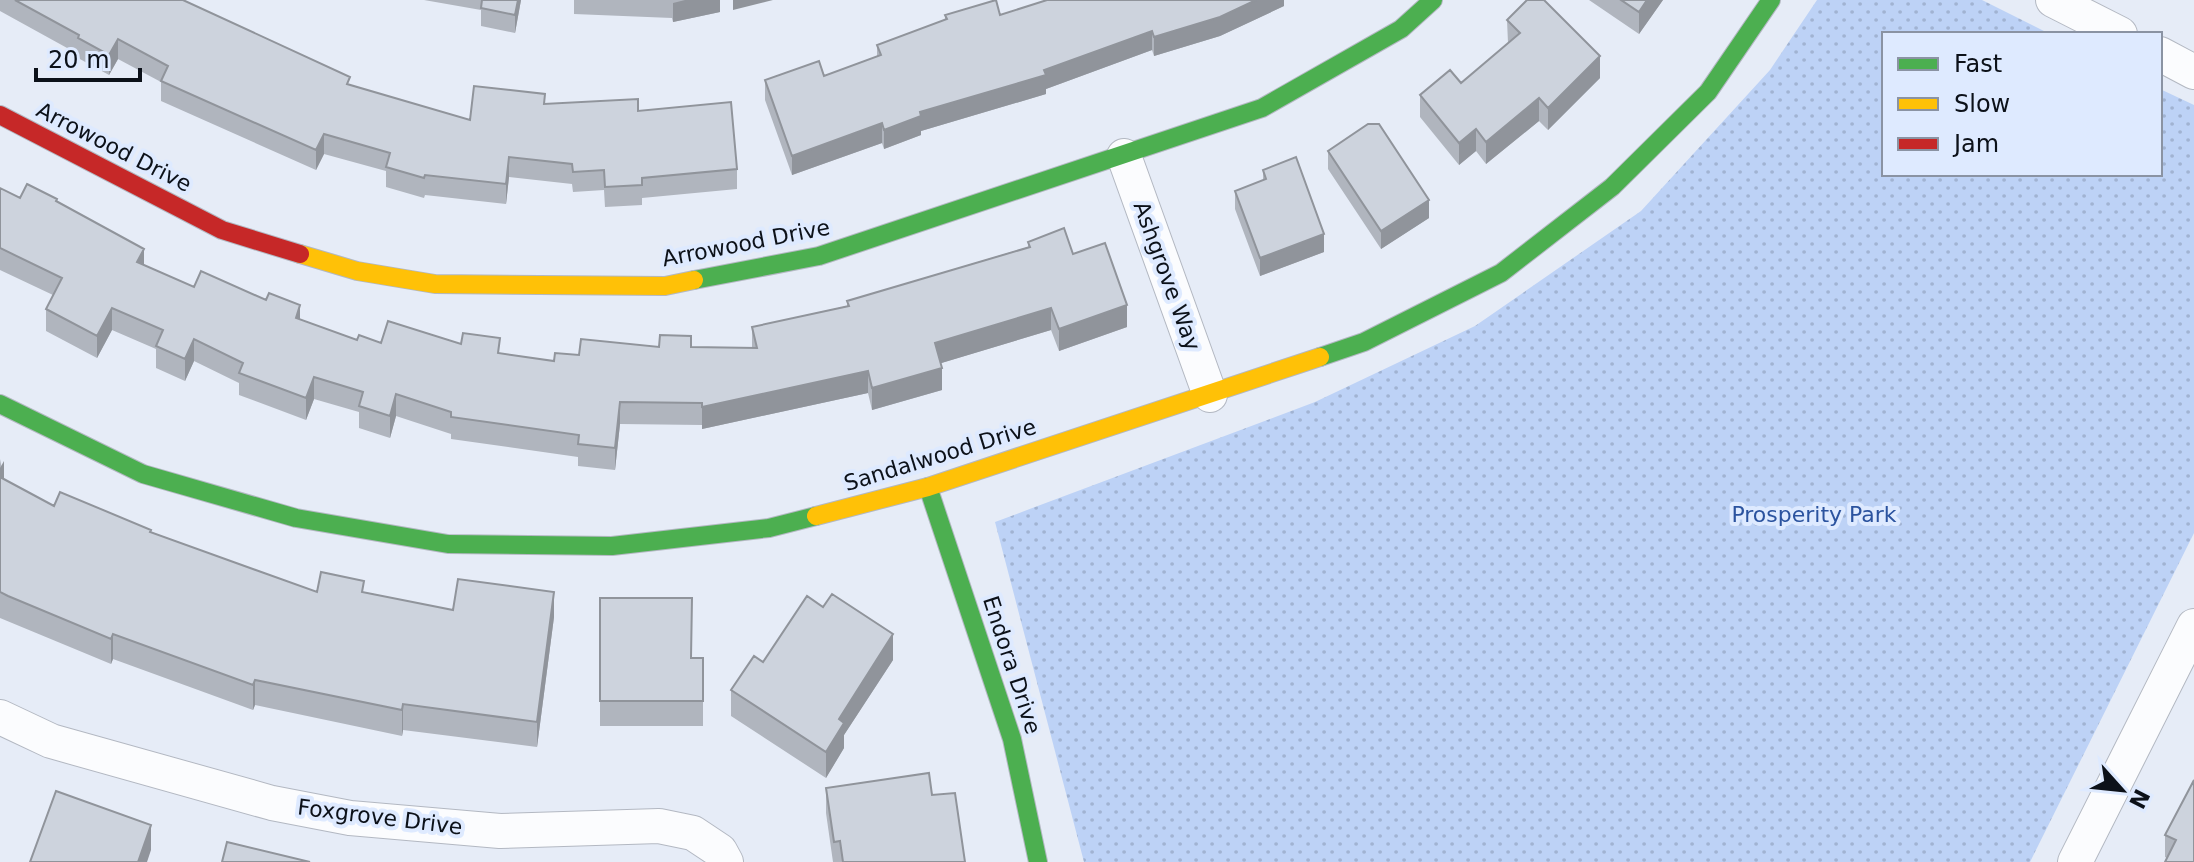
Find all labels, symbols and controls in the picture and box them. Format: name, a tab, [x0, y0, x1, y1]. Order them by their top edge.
scale bar	[36, 32, 140, 82]
legend	[1882, 32, 2162, 176]
text: 20 m	[48, 46, 110, 74]
text: Fast	[1954, 50, 2002, 78]
text: Slow	[1954, 90, 2010, 118]
street label: Arrowood Drive	[32, 97, 196, 197]
text: Jam	[1952, 130, 1999, 158]
street label: Ashgrove Way	[1128, 198, 1206, 354]
street label: Arrowood Drive	[660, 214, 832, 272]
street label: Sandalwood Drive	[841, 414, 1039, 496]
park label: Prosperity Park	[1731, 502, 1897, 527]
street label: Endora Drive	[978, 593, 1046, 737]
north arrow	[2082, 750, 2162, 830]
text: N	[2124, 785, 2155, 813]
street label: Foxgrove Drive	[296, 794, 464, 840]

